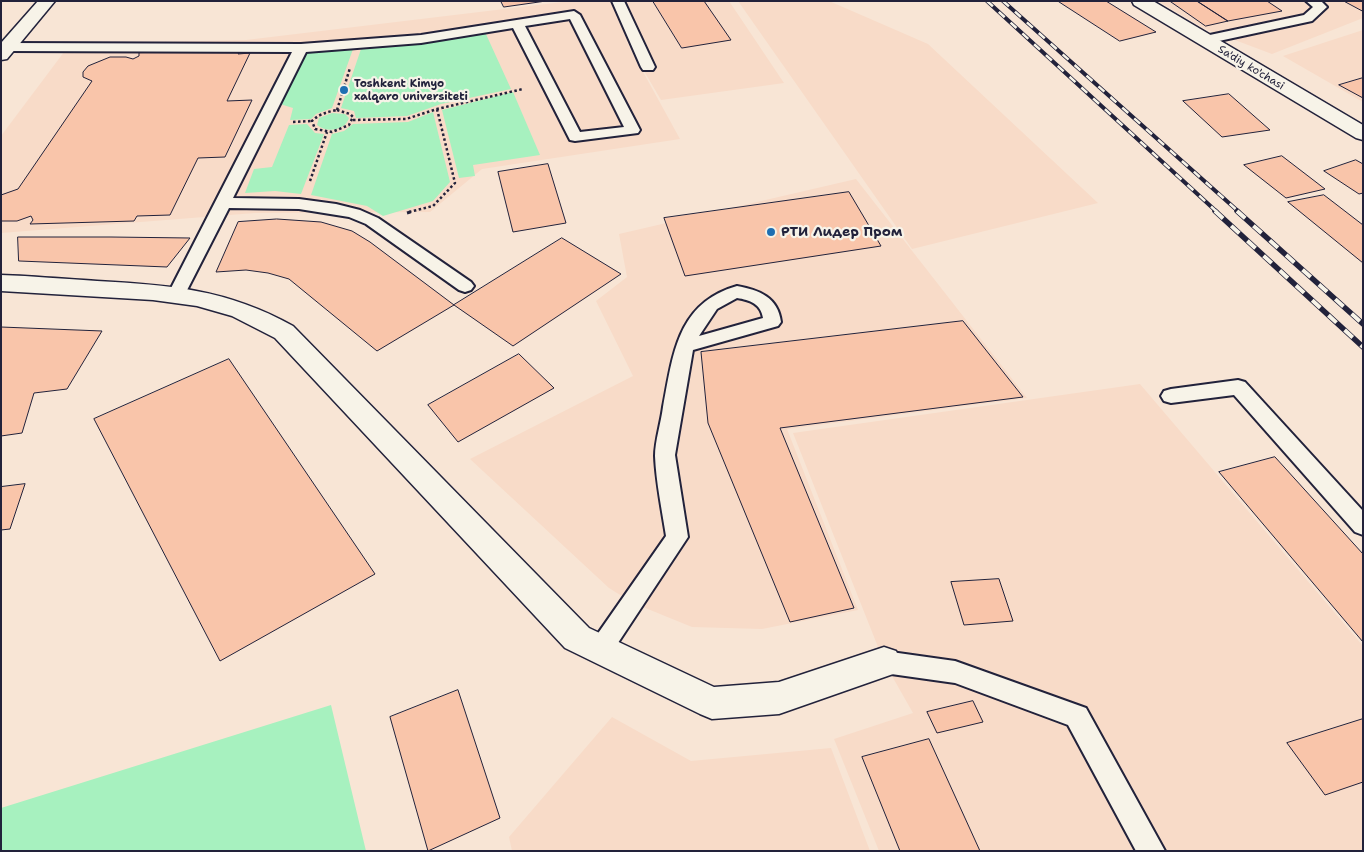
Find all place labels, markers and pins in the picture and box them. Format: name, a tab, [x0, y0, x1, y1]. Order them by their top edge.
place label: Toshkent Kimyo xalqaro universiteti	[354, 77, 468, 103]
marker: Toshkent Kimyo xalqaro universiteti	[338, 84, 350, 96]
place label: РТИ Лидер Пром	[781, 224, 902, 240]
marker: РТИ Лидер Пром	[765, 226, 777, 238]

